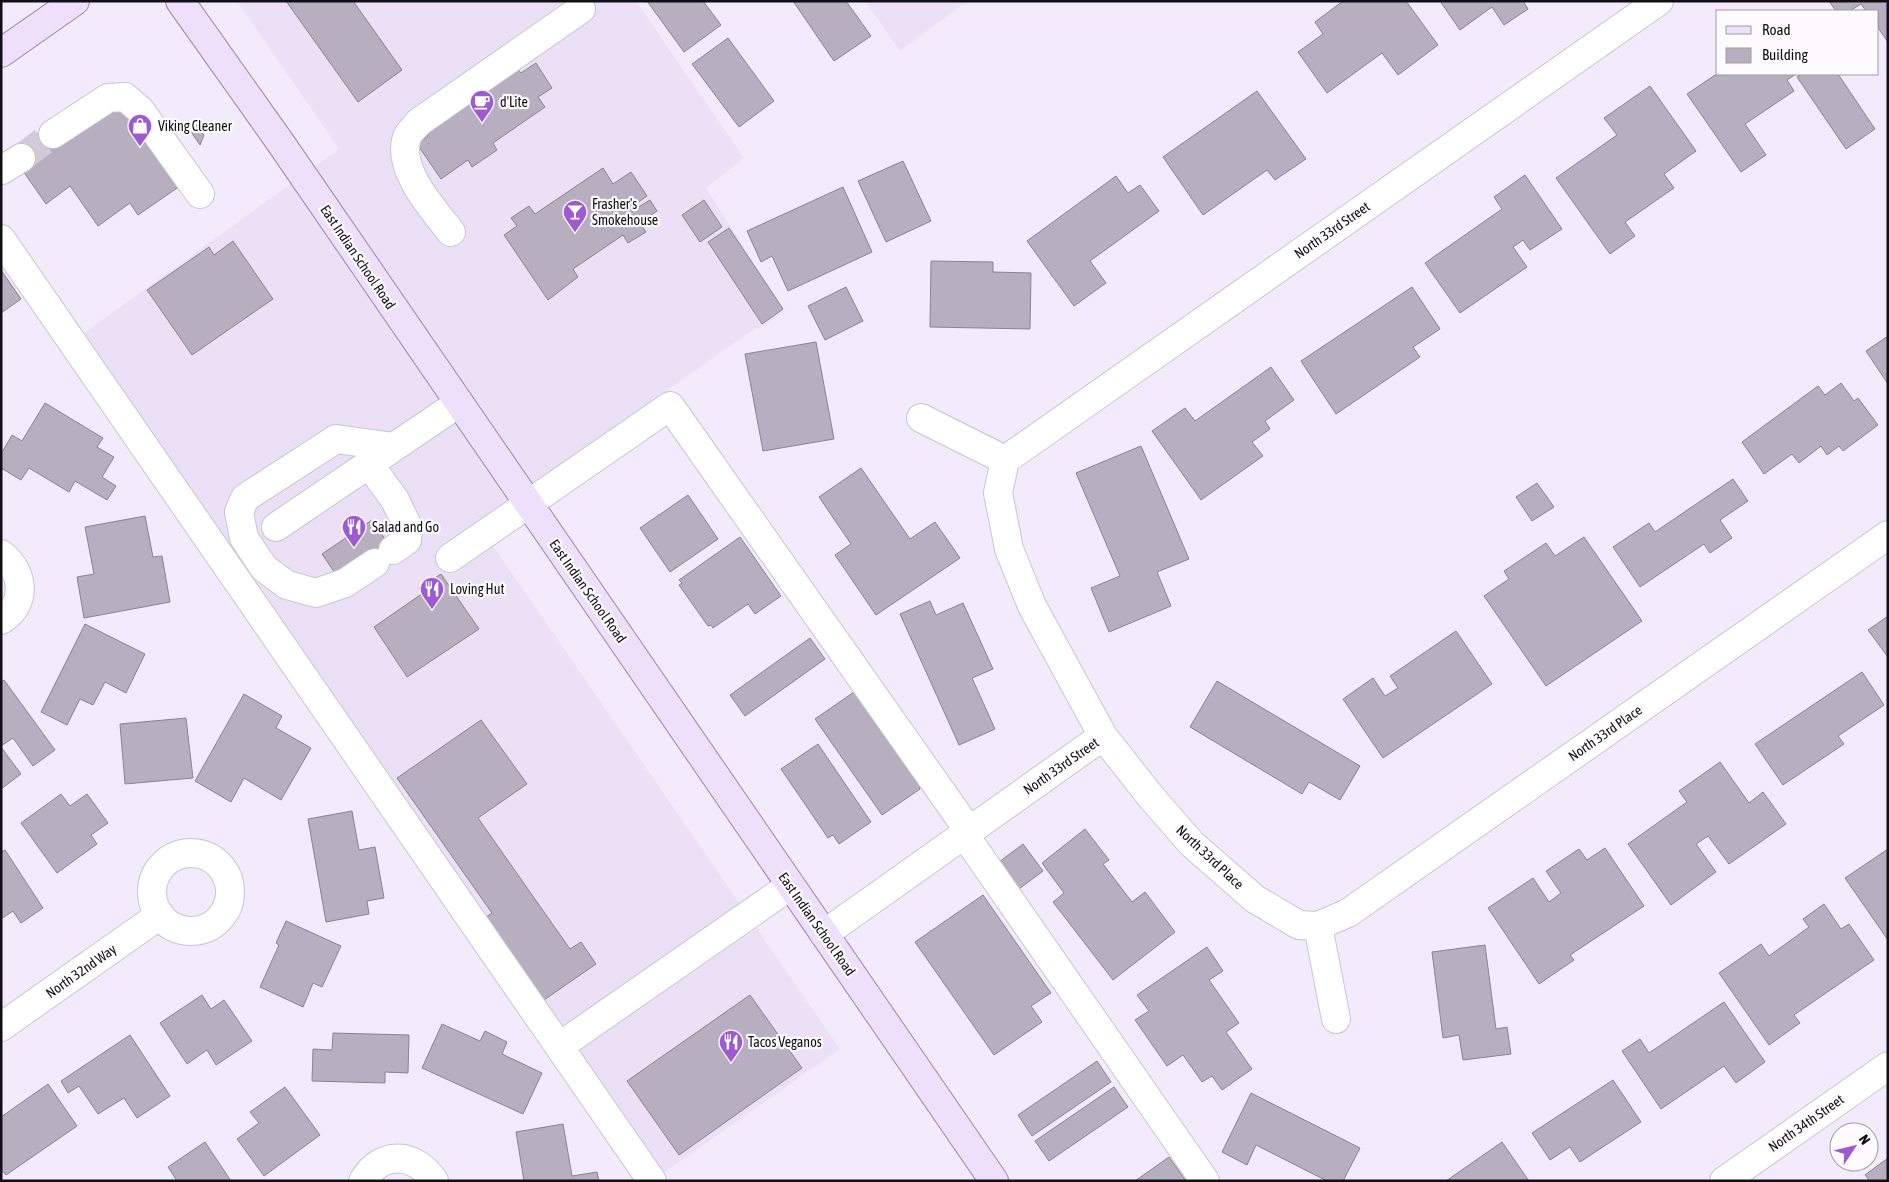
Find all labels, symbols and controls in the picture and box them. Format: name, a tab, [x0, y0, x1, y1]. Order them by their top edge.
legend	[1716, 10, 1879, 75]
text: Road	[1762, 21, 1791, 38]
text: Building	[1762, 46, 1808, 63]
cafe icon: d'Lite	[469, 89, 495, 123]
place label: d'Lite	[500, 94, 528, 110]
shop icon: Viking Cleaner	[127, 113, 153, 147]
place label: Viking Cleaner	[158, 118, 233, 134]
place label: Frasher's Smokehouse	[592, 196, 658, 228]
street label: North 33rd Street	[1291, 198, 1373, 262]
bar icon: Frasher's Smokehouse	[562, 199, 588, 233]
street label: East Indian School Road	[317, 202, 399, 312]
restaurant icon: Salad and Go	[341, 514, 367, 548]
place label: Salad and Go	[372, 519, 439, 535]
street label: East Indian School Road	[546, 536, 630, 646]
restaurant icon: Loving Hut	[419, 576, 445, 610]
place label: Loving Hut	[450, 581, 505, 597]
street label: North 33rd Place	[1565, 702, 1645, 764]
street label: North 33rd Street	[1020, 734, 1102, 798]
street label: North 33rd Place	[1173, 822, 1247, 892]
street label: East Indian School Road	[775, 869, 859, 979]
street label: North 32nd Way	[43, 941, 119, 1001]
restaurant icon: Tacos Veganos	[718, 1029, 744, 1063]
place label: Tacos Veganos	[748, 1034, 822, 1050]
street label: North 34th Street	[1765, 1091, 1847, 1155]
north arrow	[1829, 1122, 1879, 1172]
text: N	[1856, 1132, 1874, 1148]

